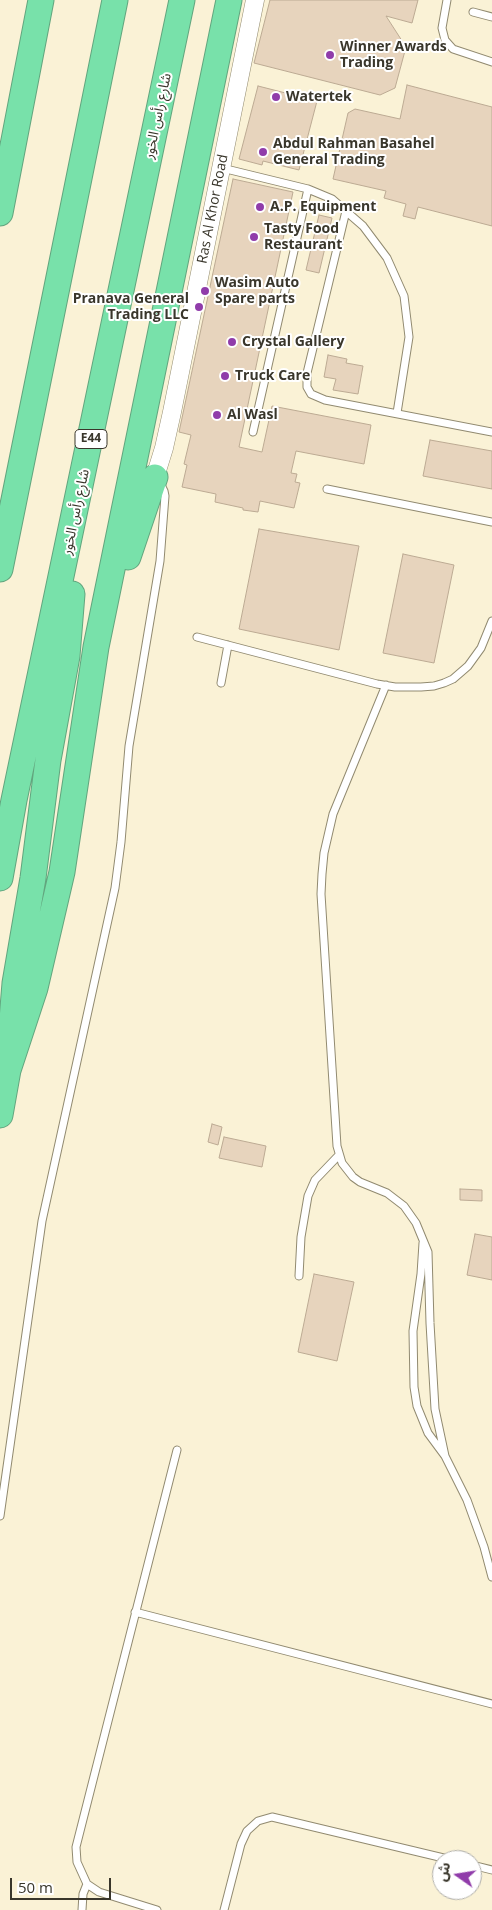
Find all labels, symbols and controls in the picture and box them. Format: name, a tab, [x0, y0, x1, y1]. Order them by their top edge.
place label: Winner Awards Trading	[340, 39, 447, 72]
marker: Winner Awards Trading	[324, 49, 336, 61]
street label: شارع رأس الخور	[141, 72, 175, 160]
place label: Watertek	[286, 89, 352, 105]
marker: Watertek	[270, 91, 282, 103]
place label: Abdul Rahman Basahel General Trading	[273, 136, 434, 168]
marker: Abdul Rahman Basahel General Trading	[257, 146, 269, 158]
street label: Ras Al Khor Road	[194, 153, 232, 265]
place label: A.P. Equipment	[270, 199, 376, 215]
marker: A.P. Equipment	[254, 201, 266, 213]
place label: Tasty Food Restaurant	[264, 221, 342, 253]
marker: Tasty Food Restaurant	[248, 231, 260, 243]
place label: Wasim Auto Spare parts	[215, 275, 299, 308]
marker: Wasim Auto Spare parts	[199, 285, 211, 297]
place label: Pranava General Trading LLC	[73, 291, 189, 324]
marker: Pranava General Trading LLC	[193, 301, 205, 313]
place label: Crystal Gallery	[242, 334, 344, 350]
marker: Crystal Gallery	[226, 336, 238, 348]
place label: Truck Care	[235, 368, 310, 384]
marker: Truck Care	[219, 370, 231, 382]
place label: Al Wasl	[227, 407, 278, 423]
marker: Al Wasl	[211, 409, 223, 421]
road number: E44	[75, 429, 107, 448]
street label: شارع رأس الخور	[59, 468, 93, 556]
north arrow	[432, 1850, 482, 1900]
text: ش	[431, 1860, 454, 1883]
scale bar	[12, 1868, 114, 1900]
text: 50 m	[18, 1877, 53, 1897]

